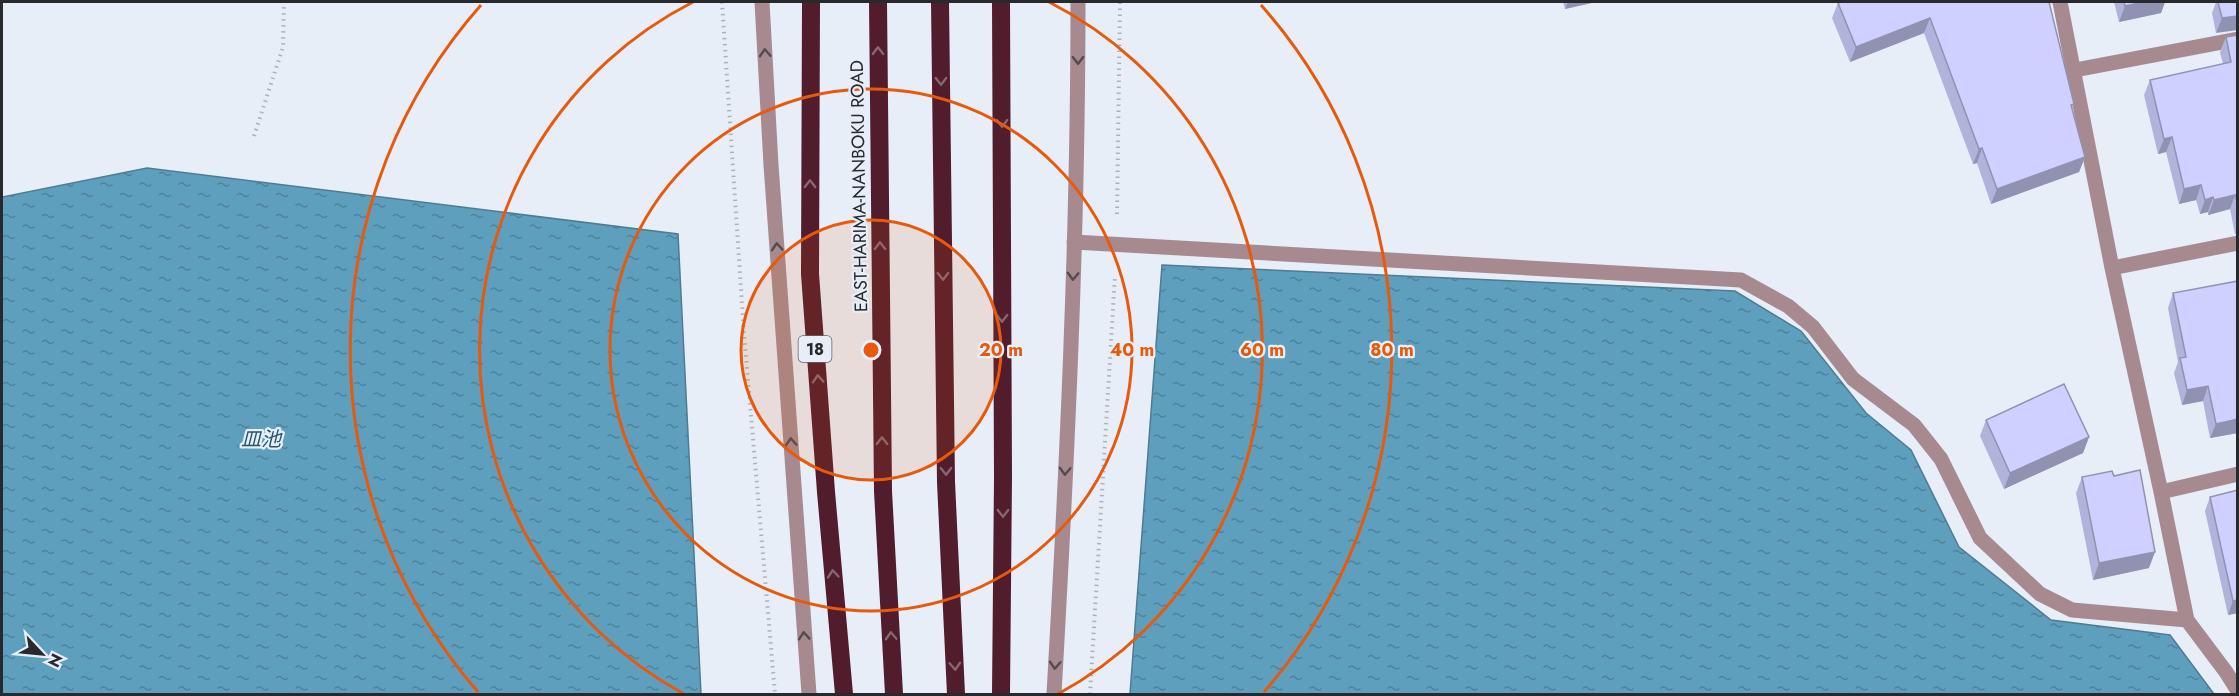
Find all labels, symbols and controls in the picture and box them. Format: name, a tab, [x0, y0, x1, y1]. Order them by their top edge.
one-way arrow	[872, 47, 884, 56]
one-way arrow	[758, 48, 771, 57]
one-way arrow	[1072, 55, 1084, 64]
street label: EAST-HARIMA-NANBOKU ROAD	[844, 60, 874, 312]
one-way arrow	[935, 76, 947, 85]
one-way arrow	[996, 118, 1008, 127]
one-way arrow	[804, 180, 816, 189]
one-way arrow	[874, 242, 886, 251]
one-way arrow	[770, 243, 783, 252]
one-way arrow	[937, 271, 949, 280]
one-way arrow	[1066, 271, 1079, 280]
one-way arrow	[996, 313, 1008, 322]
road number: 18	[798, 336, 832, 362]
text: 20 m	[979, 337, 1023, 363]
text: 40 m	[1110, 337, 1154, 363]
text: 60 m	[1240, 337, 1284, 363]
text: 80 m	[1370, 337, 1414, 363]
centre of rings	[861, 340, 881, 360]
one-way arrow	[811, 375, 824, 384]
water label: 皿池	[241, 425, 283, 454]
one-way arrow	[784, 437, 797, 446]
one-way arrow	[876, 437, 889, 446]
one-way arrow	[940, 466, 952, 475]
one-way arrow	[1059, 466, 1072, 475]
one-way arrow	[996, 508, 1009, 517]
one-way arrow	[827, 569, 840, 578]
north arrow	[12, 624, 72, 684]
one-way arrow	[798, 632, 811, 641]
one-way arrow	[885, 632, 898, 641]
text: N	[42, 650, 68, 671]
one-way arrow	[948, 661, 961, 670]
one-way arrow	[1049, 661, 1062, 670]

